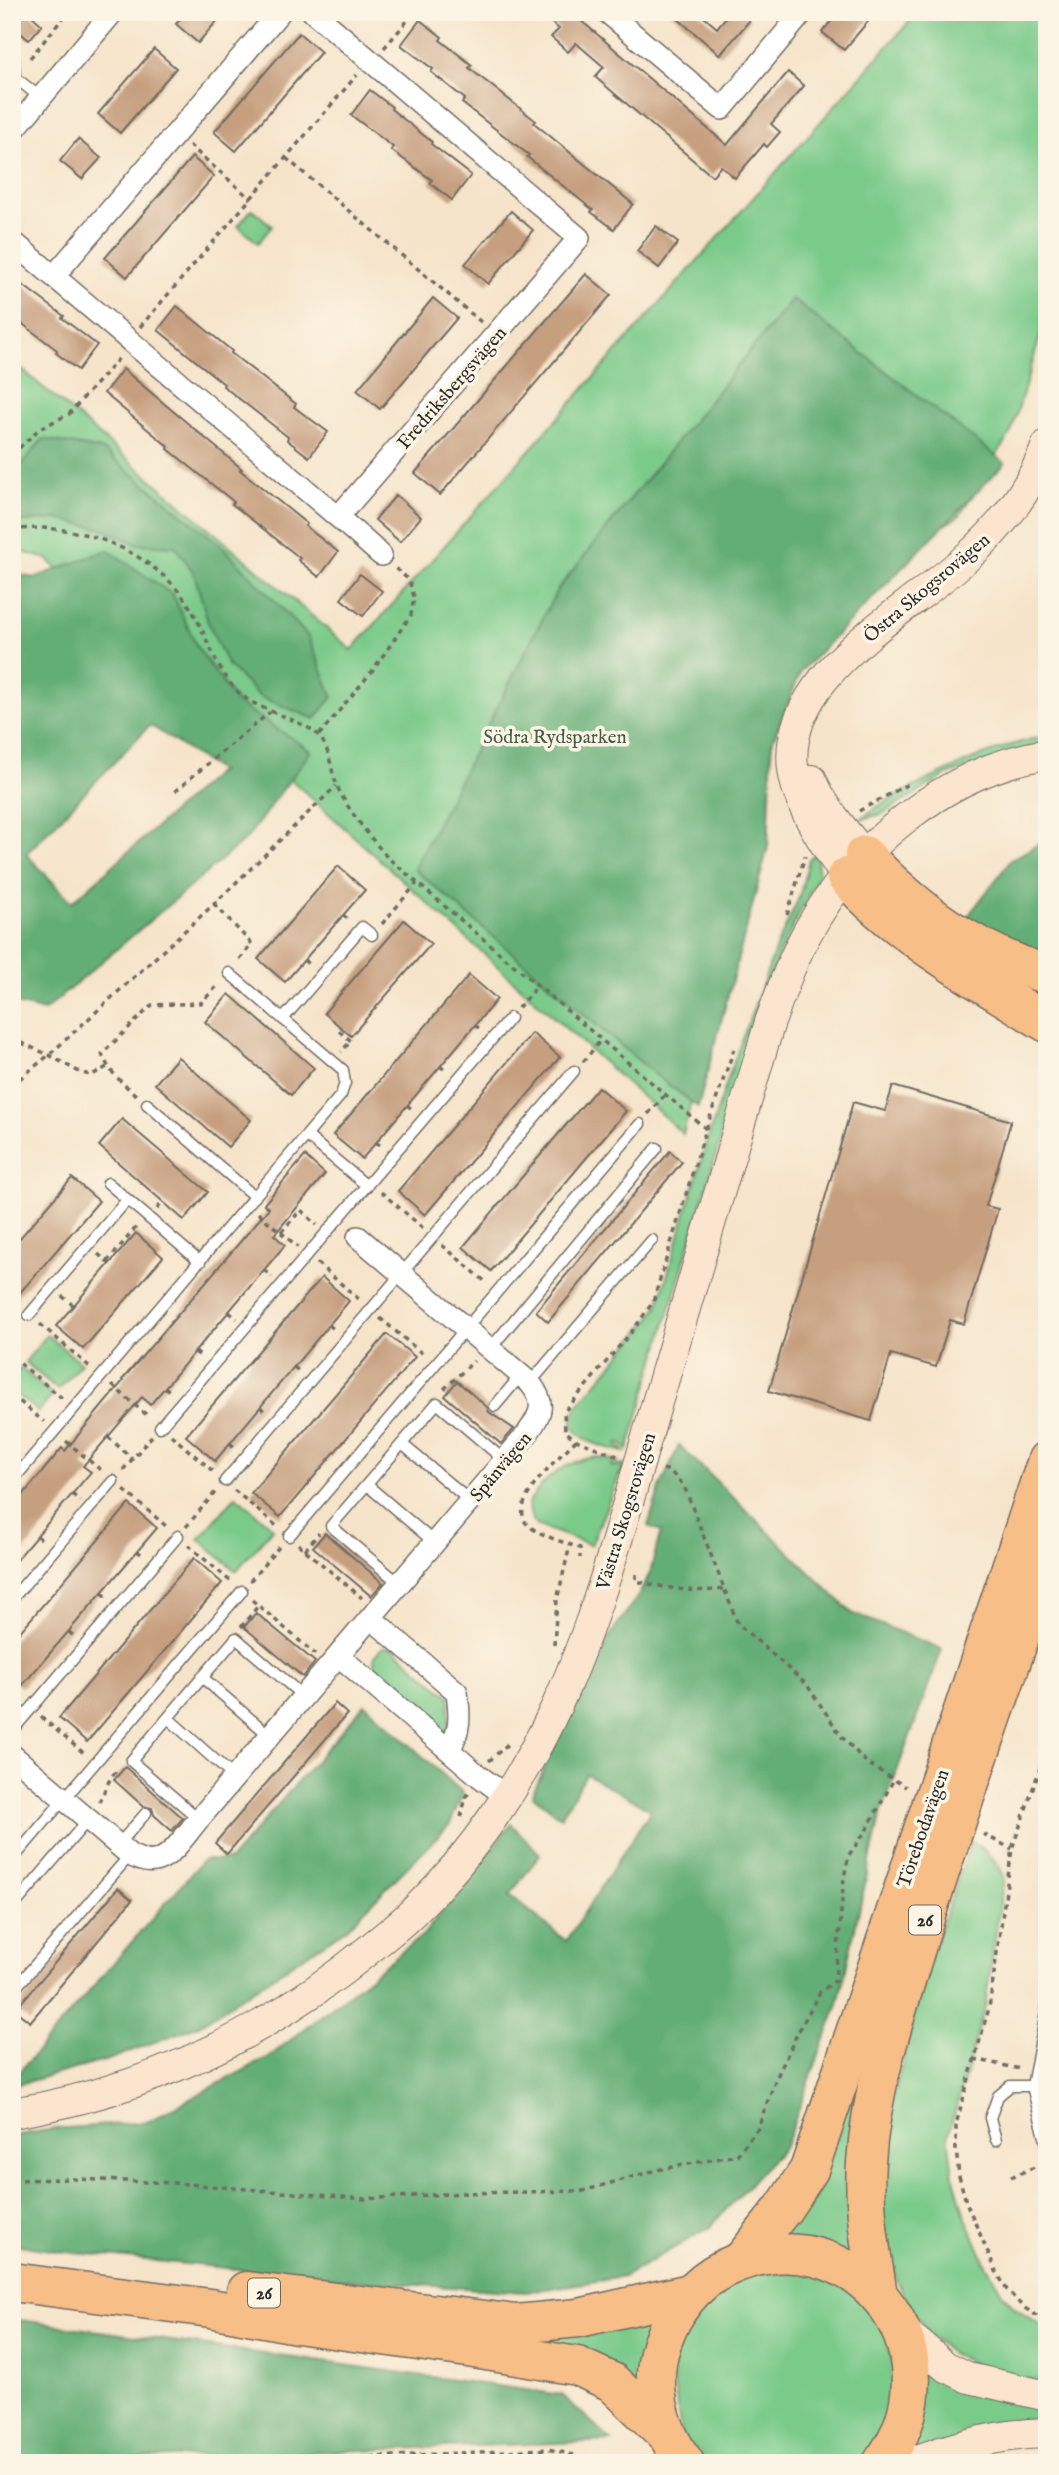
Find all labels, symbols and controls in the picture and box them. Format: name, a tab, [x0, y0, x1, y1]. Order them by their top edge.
street label: Fredriksbergsvägen	[393, 322, 512, 455]
street label: Östra Skogsrovägen	[859, 529, 996, 649]
park label: Södra Rydsparken	[483, 726, 627, 750]
street label: Spånvägen	[465, 1427, 538, 1507]
street label: Västra Skogsrovägen	[591, 1430, 662, 1594]
street label: Törebodavägen	[892, 1766, 955, 1891]
road number: 26	[909, 1906, 941, 1934]
road number: 26	[248, 2278, 280, 2308]

